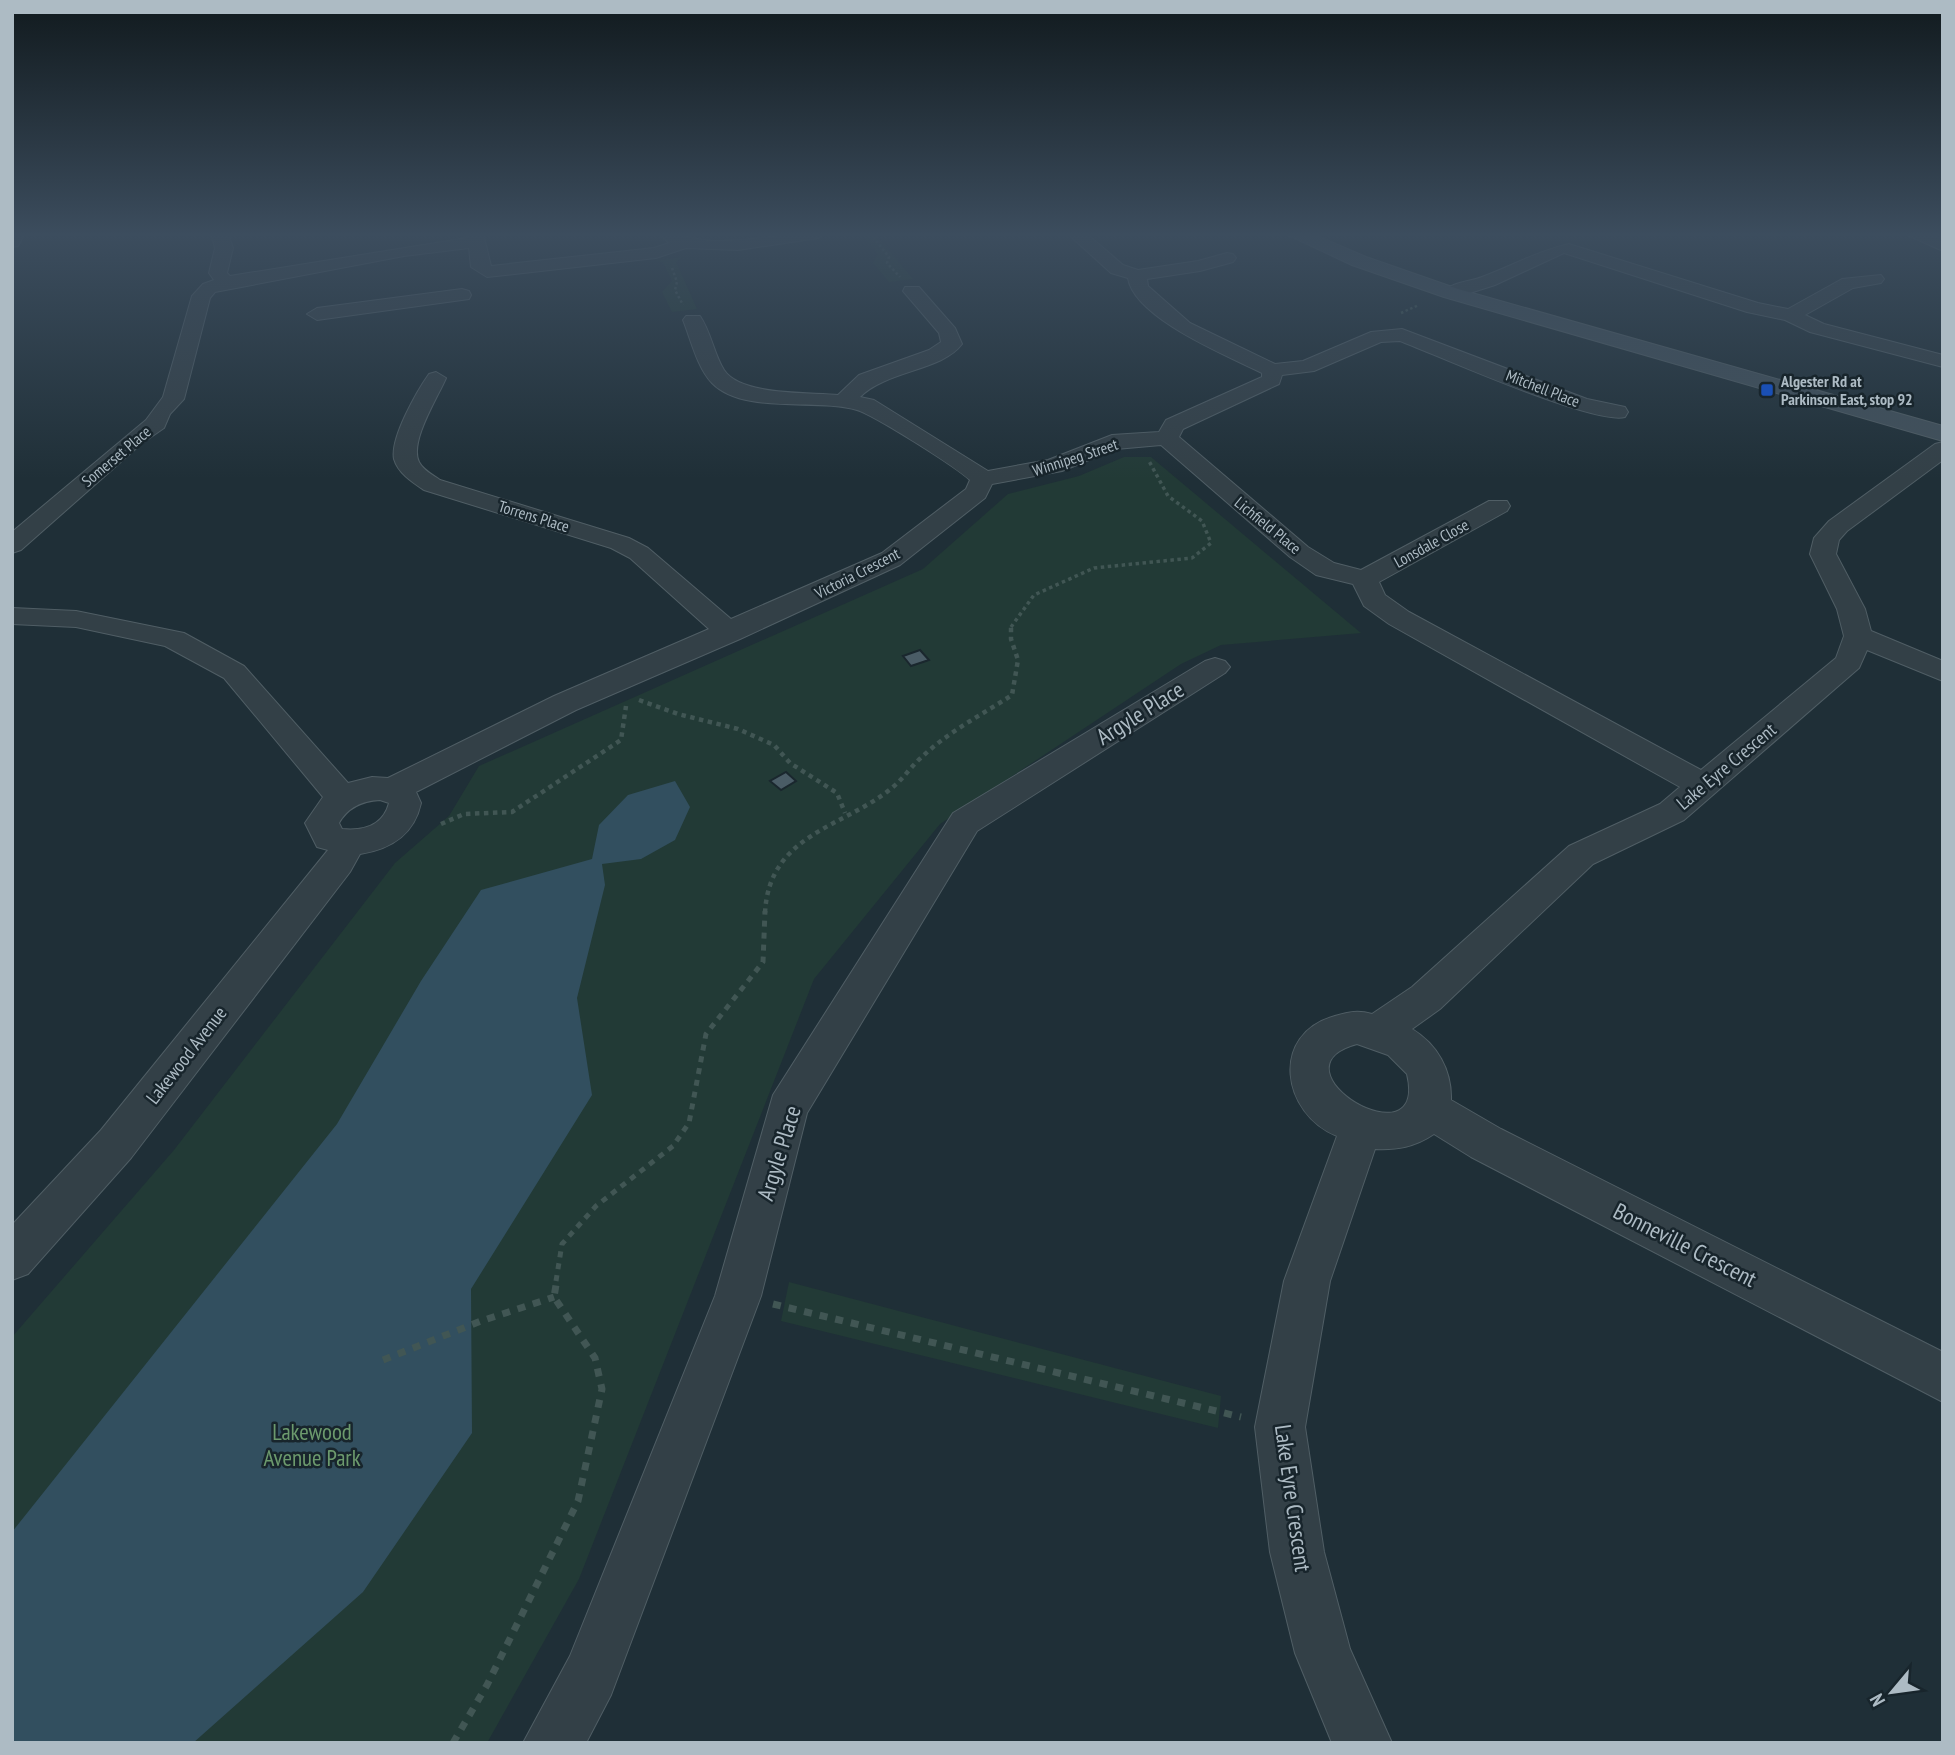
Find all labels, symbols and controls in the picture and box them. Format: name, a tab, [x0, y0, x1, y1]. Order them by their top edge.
street label: Mitchell Place	[1503, 365, 1583, 411]
place label: Algester Rd at Parkinson East, stop 92	[1780, 371, 1913, 409]
marker: Algester Rd at Parkinson East, stop 92	[1759, 382, 1775, 398]
street label: Somerset Place	[77, 421, 155, 491]
street label: Winnipeg Street	[1030, 434, 1121, 480]
street label: Lichfield Place	[1231, 492, 1305, 558]
street label: Torrens Place	[496, 496, 572, 536]
street label: Lonsdale Close	[1390, 514, 1472, 572]
street label: Victoria Crescent	[810, 543, 903, 603]
street label: Argyle Place	[1091, 674, 1189, 751]
street label: Lake Eyre Crescent	[1671, 717, 1781, 815]
street label: Lakewood Avenue	[140, 1001, 232, 1109]
street label: Argyle Place	[750, 1102, 807, 1204]
street label: Bonneville Crescent	[1609, 1196, 1762, 1293]
park label: Lakewood Avenue Park	[263, 1417, 361, 1472]
street label: Lake Eyre Crescent	[1269, 1423, 1318, 1574]
north arrow	[1857, 1657, 1927, 1727]
text: N	[1864, 1690, 1890, 1711]

